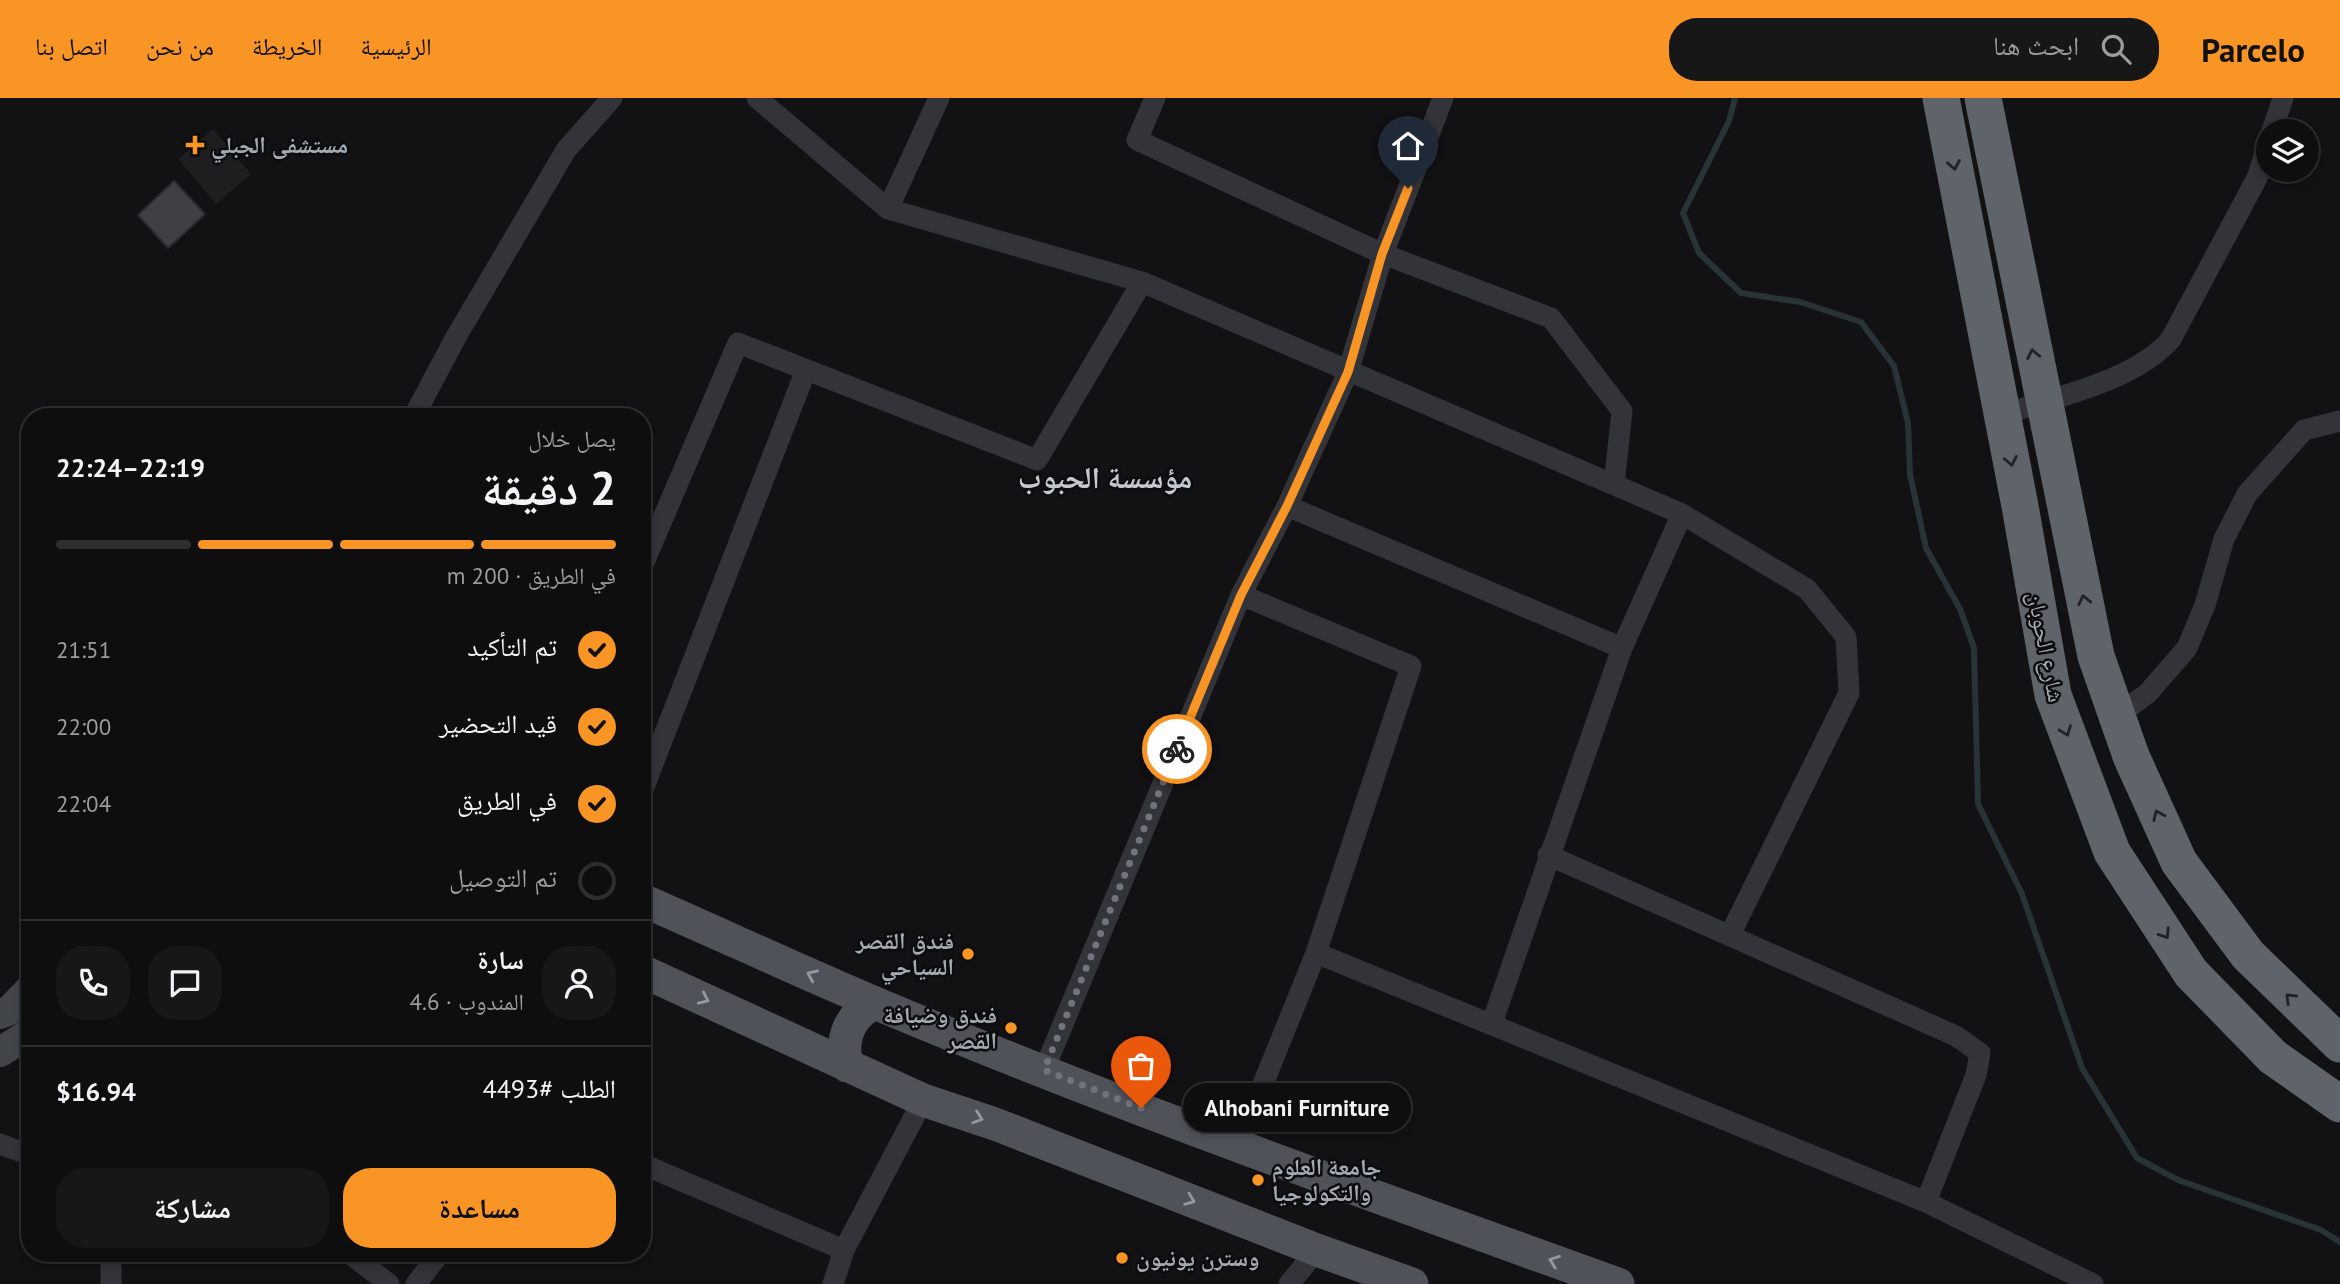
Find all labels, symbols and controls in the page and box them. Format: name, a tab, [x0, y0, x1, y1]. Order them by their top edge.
search box	[1669, 18, 2159, 81]
text: Parcelo	[2201, 28, 2305, 71]
text: ابحث هنا	[1993, 29, 2079, 62]
icon: search	[2097, 30, 2135, 68]
text: اتصل بنا	[35, 31, 108, 62]
text: من نحن	[146, 31, 214, 62]
text: الخريطة	[252, 31, 323, 62]
text: الرئيسية	[361, 31, 432, 62]
pin	[1378, 116, 1438, 188]
map controls	[2256, 119, 2319, 182]
button: layers	[2256, 119, 2319, 182]
icon: home	[1389, 127, 1427, 165]
place label: مستشفى الجبلي	[211, 130, 348, 164]
marker: مستشفى الجبلي	[185, 135, 205, 155]
one-way arrow	[1946, 159, 1961, 171]
one-way arrow	[2027, 348, 2042, 360]
text: يصل خلال	[528, 424, 616, 453]
text: 22:19–22:24	[56, 451, 205, 484]
one-way arrow	[2003, 455, 2018, 467]
district label: مؤسسة الحبوب	[1018, 457, 1192, 496]
text: 2 دقيقة	[482, 458, 616, 518]
text: في الطريق · 200 m	[447, 561, 616, 590]
street label: شارع الحوبان	[2021, 589, 2071, 705]
one-way arrow	[2078, 594, 2093, 606]
text: تم التأكيد	[467, 630, 557, 663]
icon: check	[578, 631, 616, 669]
text: 21:51	[56, 635, 111, 664]
text: قيد التحضير	[439, 707, 557, 740]
icon: check	[578, 708, 616, 746]
text: 22:00	[56, 712, 111, 741]
courier	[1142, 714, 1212, 784]
one-way arrow	[2058, 724, 2072, 736]
icon: bike	[1158, 730, 1196, 768]
text: في الطريق	[457, 784, 557, 817]
icon: check	[578, 785, 616, 823]
text: 22:04	[56, 789, 111, 818]
one-way arrow	[2152, 810, 2166, 822]
text: تم التوصيل	[449, 861, 557, 894]
place label: فندق القصر السياحي	[855, 926, 954, 986]
one-way arrow	[2157, 926, 2170, 939]
text: سارة	[477, 943, 524, 976]
button: phone	[56, 946, 130, 1020]
button: chat	[148, 946, 222, 1020]
button: person	[542, 946, 616, 1020]
marker: فندق القصر السياحي	[960, 946, 976, 962]
one-way arrow	[807, 969, 819, 983]
text: المندوب · 4.6	[410, 987, 524, 1016]
one-way arrow	[697, 991, 709, 1005]
one-way arrow	[2286, 993, 2299, 1006]
place label: فندق وضيافة القصر	[883, 1000, 997, 1055]
marker: فندق وضيافة القصر	[1003, 1020, 1019, 1036]
pin	[1111, 1036, 1171, 1108]
icon: bag	[1122, 1047, 1160, 1085]
text: الطلب #4493	[483, 1072, 616, 1105]
text: $16.94	[56, 1075, 136, 1108]
callout: Alhobani Furniture	[1183, 1084, 1410, 1132]
text: Alhobani Furniture	[1205, 1093, 1389, 1122]
one-way arrow	[971, 1110, 984, 1124]
place label: جامعة العلوم والتكولوجيا	[1272, 1152, 1382, 1207]
button: مشاركة	[56, 1168, 329, 1248]
button: مساعدة	[343, 1168, 616, 1248]
marker: جامعة العلوم والتكولوجيا	[1250, 1172, 1266, 1188]
one-way arrow	[1184, 1192, 1196, 1206]
place label: وسترن يونيون	[1136, 1243, 1259, 1272]
marker: وسترن يونيون	[1114, 1250, 1130, 1266]
one-way arrow	[1548, 1255, 1560, 1269]

